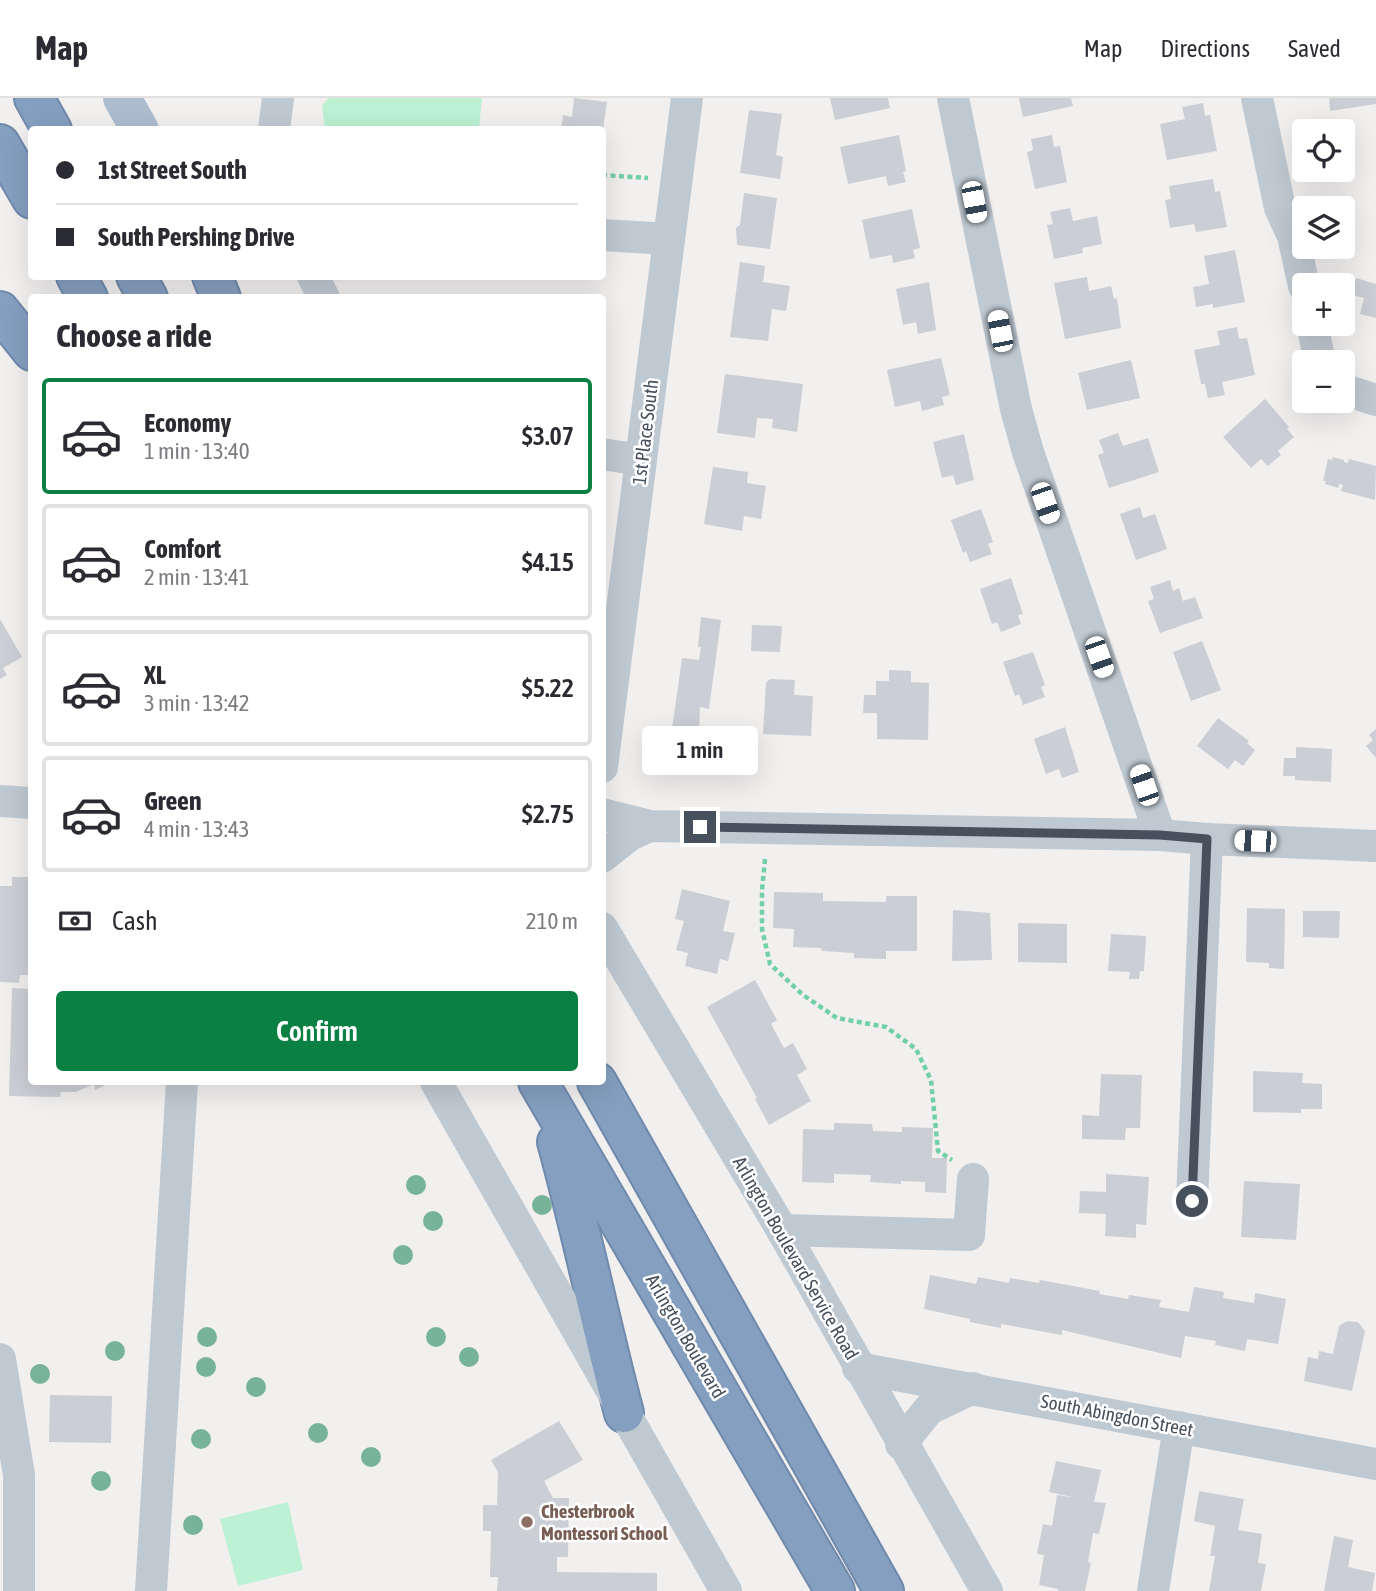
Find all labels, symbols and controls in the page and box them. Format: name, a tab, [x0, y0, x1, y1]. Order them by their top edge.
text: Map	[35, 29, 88, 67]
text: Map	[1084, 35, 1122, 62]
text: Directions	[1160, 35, 1250, 62]
text: Saved	[1288, 35, 1341, 62]
map controls	[1292, 119, 1355, 413]
button: locate	[1292, 119, 1355, 182]
text: 1st Street South	[98, 155, 247, 185]
car	[960, 179, 989, 225]
button: layers	[1292, 196, 1355, 259]
text: South Pershing Drive	[98, 222, 295, 252]
button: +	[1292, 273, 1355, 336]
car	[986, 308, 1015, 354]
text: Choose a ride	[56, 317, 212, 354]
button: −	[1292, 350, 1355, 413]
street label: 1st Place South	[628, 378, 662, 486]
icon: car	[60, 405, 123, 468]
text: Economy	[144, 408, 231, 438]
text: $3.07	[522, 421, 574, 451]
text: 1 min · 13:40	[144, 438, 250, 464]
car	[1029, 480, 1062, 526]
icon: car	[60, 531, 123, 594]
text: Comfort	[144, 534, 221, 564]
text: $4.15	[522, 547, 574, 577]
text: 2 min · 13:41	[144, 564, 250, 590]
car	[1083, 634, 1116, 680]
icon: car	[60, 657, 123, 720]
text: XL	[144, 660, 166, 690]
text: $5.22	[522, 673, 574, 703]
text: 3 min · 13:42	[144, 690, 250, 716]
callout: 1 min	[642, 726, 758, 774]
text: 1 min	[677, 737, 723, 763]
car	[1128, 762, 1161, 808]
icon: car	[60, 783, 123, 846]
text: Green	[144, 786, 202, 816]
text: $2.75	[522, 799, 574, 829]
route end	[684, 811, 716, 843]
text: 4 min · 13:43	[144, 816, 250, 842]
car	[1234, 830, 1277, 852]
icon: cash	[56, 902, 94, 940]
text: Cash	[112, 906, 158, 936]
text: 210 m	[526, 908, 578, 934]
button: Confirm	[56, 991, 578, 1071]
street label: Arlington Boulevard Service Road	[729, 1153, 863, 1363]
route start	[1176, 1185, 1208, 1217]
street label: Arlington Boulevard	[642, 1270, 730, 1402]
street label: South Abingdon Street	[1039, 1389, 1195, 1441]
place label: Chesterbrook Montessori School	[541, 1500, 669, 1544]
marker: Chesterbrook Montessori School	[519, 1514, 535, 1530]

